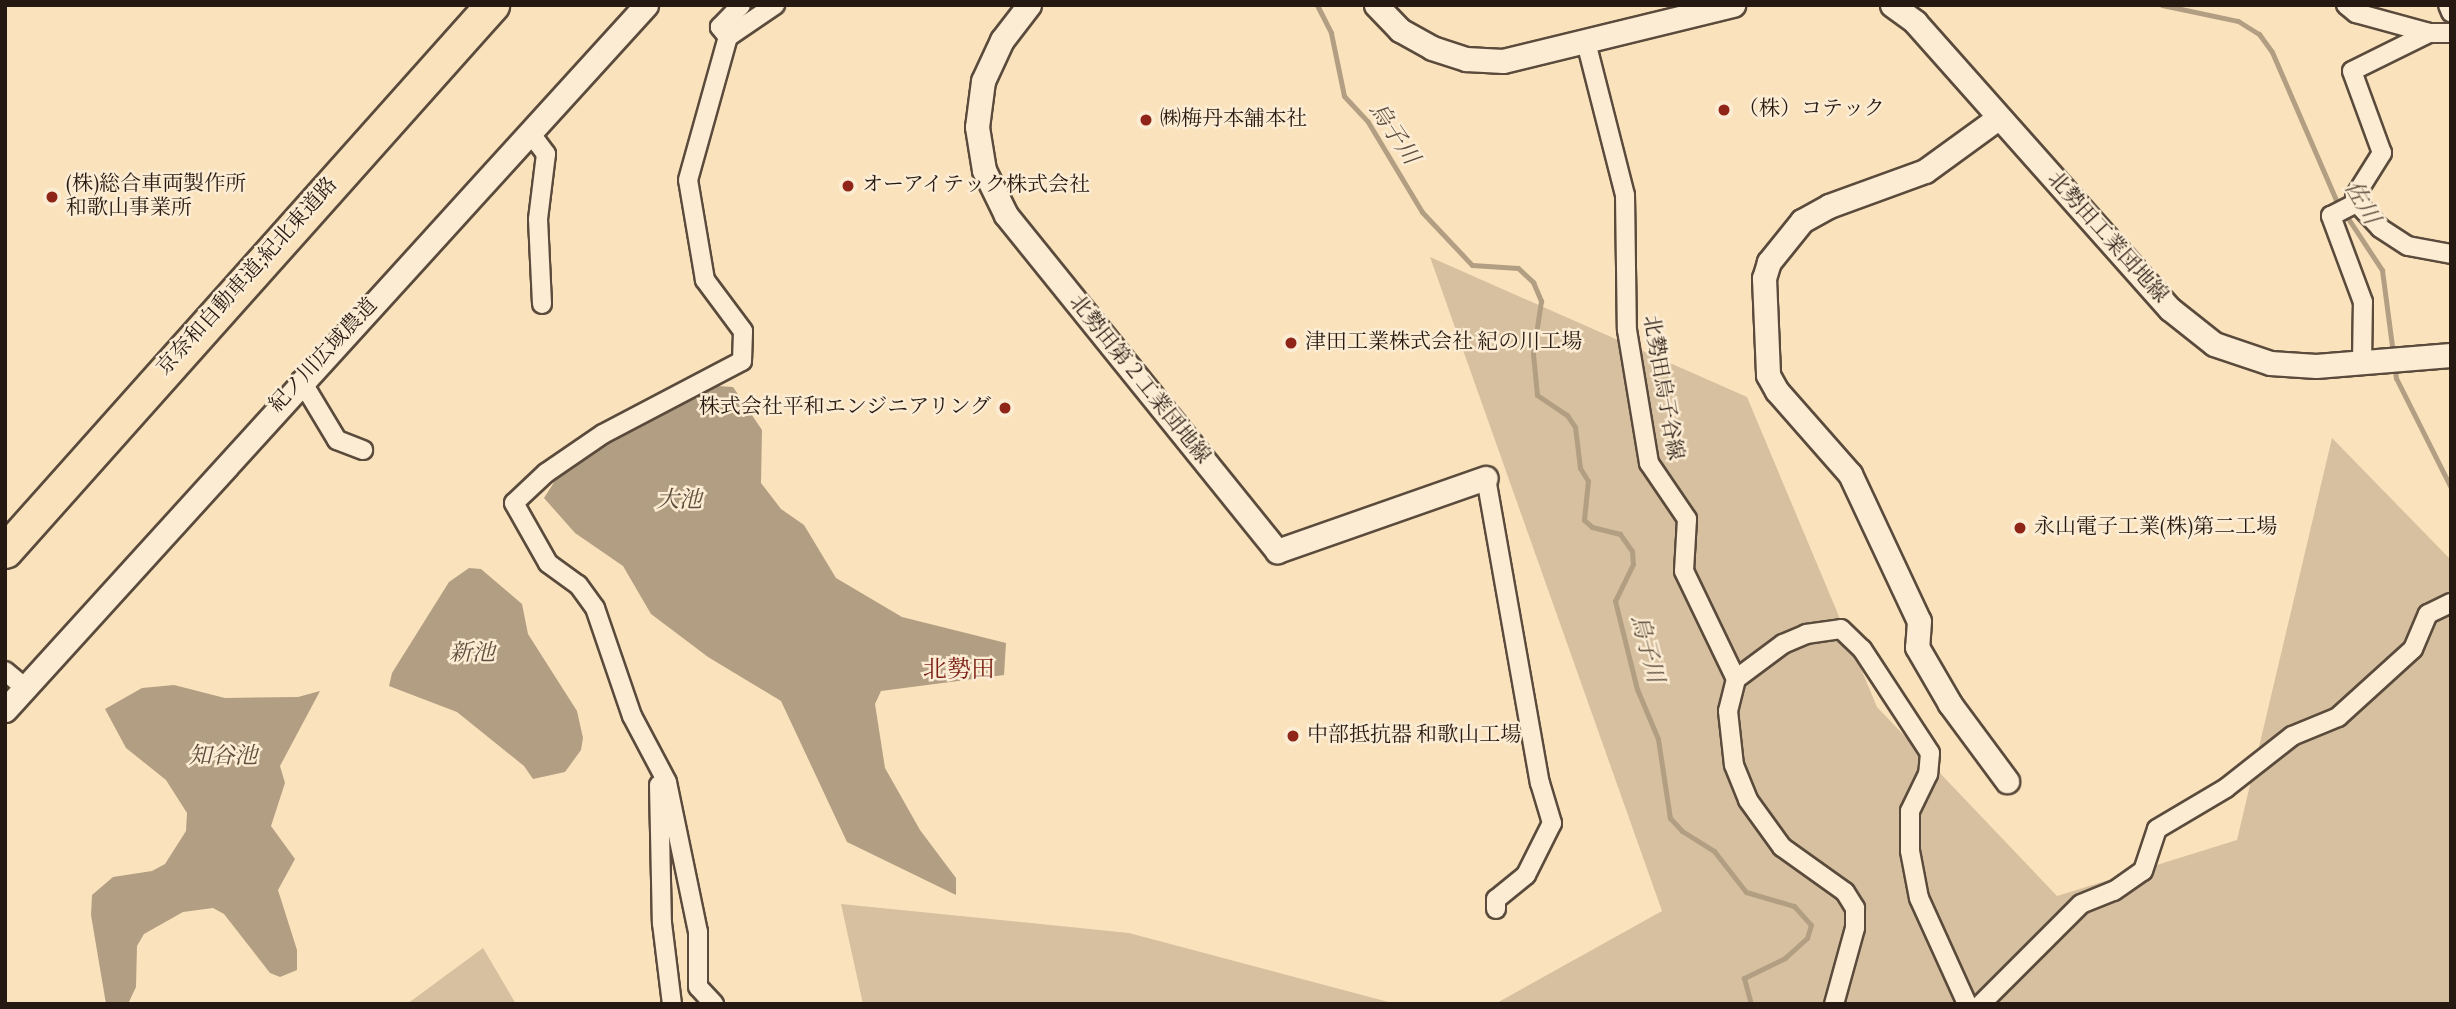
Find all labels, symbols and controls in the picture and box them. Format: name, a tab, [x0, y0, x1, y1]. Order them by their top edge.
place label: （株）コテック	[1738, 97, 1885, 123]
water label: 烏子川	[1362, 98, 1424, 170]
marker: （株）コテック	[1716, 102, 1732, 118]
place label: ㈱梅丹本舗本社	[1160, 107, 1307, 133]
marker: ㈱梅丹本舗本社	[1138, 112, 1154, 128]
street label: 北勢田工業団地線	[2041, 167, 2173, 309]
place label: (株)総合車両製作所 和歌山事業所	[66, 172, 246, 222]
street label: 京奈和自動車道;紀北東道路	[153, 173, 343, 381]
place label: オーアイテック株式会社	[862, 173, 1093, 199]
water label: 佐川	[2338, 176, 2384, 230]
marker: オーアイテック株式会社	[840, 178, 856, 194]
marker: (株)総合車両製作所 和歌山事業所	[44, 189, 60, 205]
street label: 北勢田第２工業団地線	[1063, 290, 1215, 470]
street label: 紀ノ川広域農道	[265, 294, 383, 418]
street label: 北勢田烏子谷線	[1637, 313, 1687, 463]
place label: 津田工業株式会社 紀の川工場	[1305, 330, 1582, 356]
marker: 津田工業株式会社 紀の川工場	[1283, 335, 1299, 351]
place label: 株式会社平和エンジニアリング	[697, 395, 991, 421]
marker: 株式会社平和エンジニアリング	[997, 400, 1013, 416]
water label: 大池	[656, 487, 702, 515]
place label: 永山電子工業(株)第二工場	[2034, 515, 2277, 541]
marker: 永山電子工業(株)第二工場	[2012, 520, 2028, 536]
water label: 烏子川	[1624, 612, 1668, 686]
water label: 新池	[449, 640, 495, 668]
district label: 北勢田	[923, 658, 995, 686]
place label: 中部抵抗器 和歌山工場	[1307, 723, 1521, 749]
marker: 中部抵抗器 和歌山工場	[1285, 728, 1301, 744]
water label: 知谷池	[189, 743, 257, 771]

